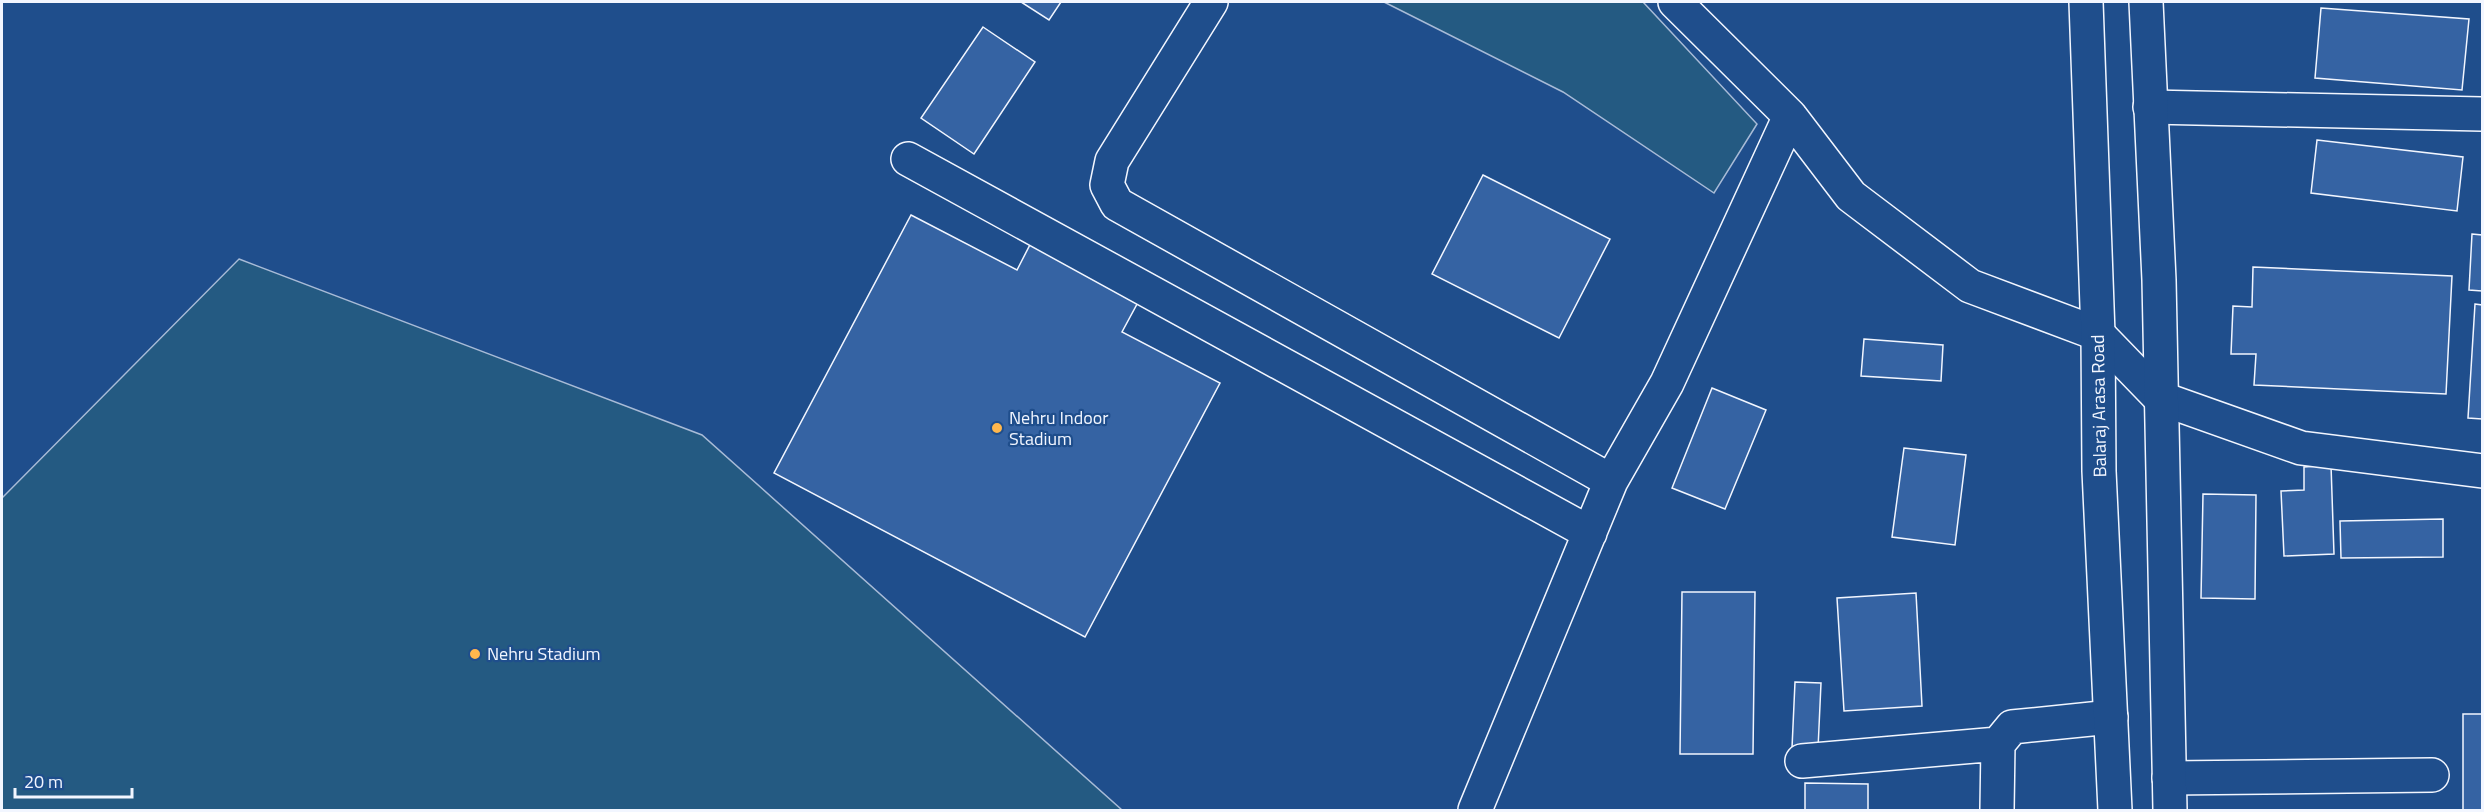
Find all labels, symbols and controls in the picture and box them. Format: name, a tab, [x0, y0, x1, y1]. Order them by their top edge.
street label: Balaraj Arasa Road	[2084, 334, 2113, 478]
place label: Nehru Indoor Stadium	[1009, 404, 1108, 452]
marker: Nehru Indoor Stadium	[990, 421, 1004, 435]
place label: Nehru Stadium	[487, 640, 601, 667]
marker: Nehru Stadium	[468, 647, 482, 661]
scale bar	[15, 761, 132, 799]
text: 20 m	[24, 768, 63, 795]

